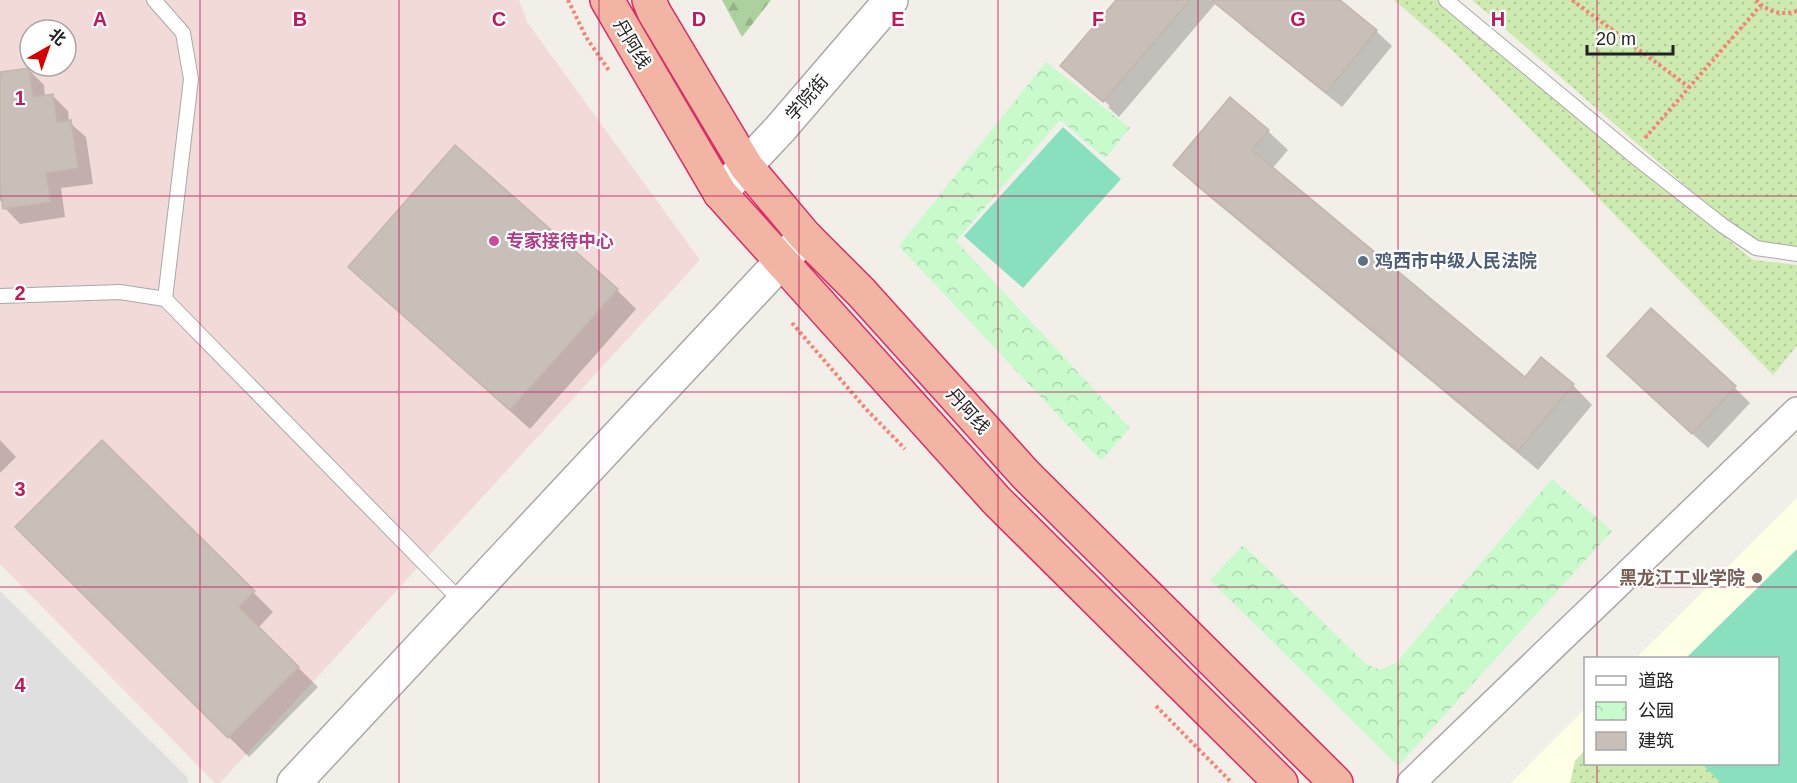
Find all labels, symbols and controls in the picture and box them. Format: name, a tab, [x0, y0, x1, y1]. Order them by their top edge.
text: A	[93, 8, 107, 30]
text: B	[293, 8, 307, 30]
text: C	[492, 8, 506, 30]
text: D	[692, 8, 706, 30]
text: E	[891, 8, 905, 30]
text: F	[1092, 8, 1104, 30]
text: G	[1290, 8, 1306, 30]
text: H	[1491, 8, 1505, 30]
street label: 丹阿线	[610, 16, 654, 72]
north arrow	[18, 18, 78, 78]
scale bar	[1587, 18, 1672, 56]
text: 北	[46, 25, 69, 49]
text: 20 m	[1596, 29, 1636, 49]
street label: 学院街	[782, 71, 832, 125]
text: 1	[14, 87, 26, 109]
place label: 专家接待中心	[506, 231, 614, 251]
marker: 专家接待中心	[487, 234, 501, 248]
place label: 鸡西市中级人民法院	[1375, 251, 1537, 271]
marker: 鸡西市中级人民法院	[1356, 254, 1370, 268]
text: 2	[14, 282, 26, 304]
street label: 丹阿线	[943, 384, 993, 438]
text: 3	[14, 478, 26, 500]
place label: 黑龙江工业学院	[1619, 568, 1745, 588]
marker: 黑龙江工业学院	[1750, 571, 1764, 585]
legend	[1584, 657, 1779, 765]
text: 道路	[1638, 671, 1674, 691]
text: 4	[14, 674, 26, 696]
text: 公园	[1638, 701, 1674, 721]
text: 建筑	[1638, 731, 1674, 751]

